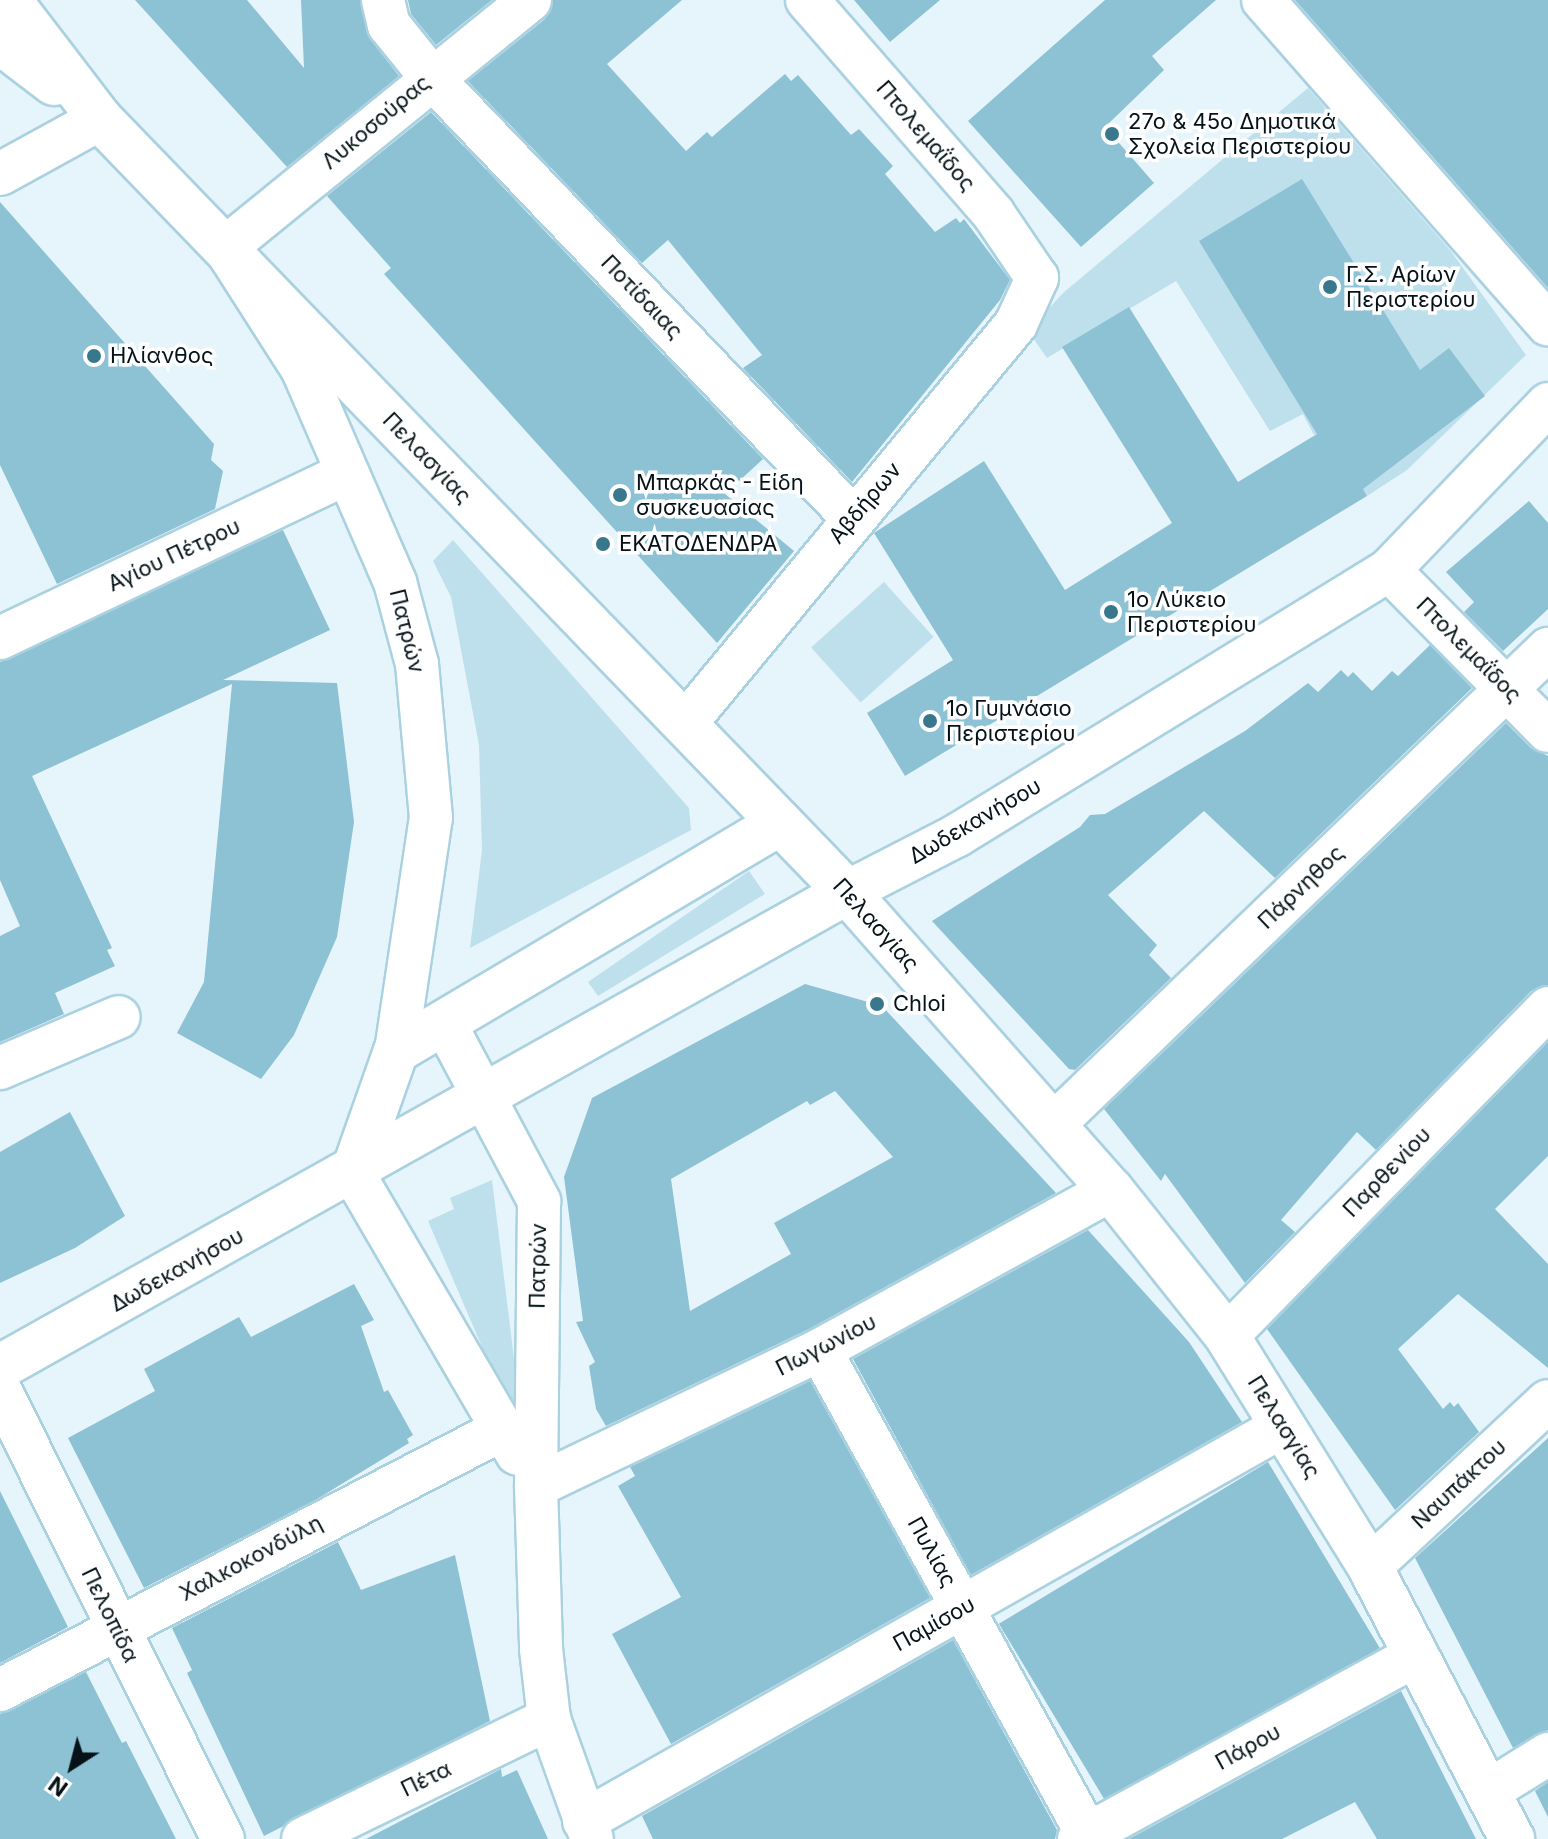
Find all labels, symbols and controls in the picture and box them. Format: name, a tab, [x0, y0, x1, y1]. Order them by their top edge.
street label: Λυκοσούρας	[317, 69, 435, 175]
street label: Πτολεμαΐδος	[871, 75, 981, 197]
place label: 27ο & 45ο Δημοτικά Σχολεία Περιστερίου	[1128, 108, 1351, 160]
marker: 27ο & 45ο Δημοτικά Σχολεία Περιστερίου	[1103, 125, 1121, 143]
street label: Ποτίδαιας	[596, 250, 688, 344]
place label: Γ.Σ. Αρίων Περιστερίου	[1346, 261, 1476, 312]
marker: Γ.Σ. Αρίων Περιστερίου	[1321, 278, 1339, 296]
place label: Ηλίανθος	[110, 343, 213, 369]
marker: Ηλίανθος	[85, 347, 103, 365]
street label: Πελασγίας	[377, 407, 477, 509]
street label: Αβδήρων	[823, 457, 907, 549]
place label: Μπαρκάς - Είδη συσκευασίας	[636, 469, 804, 520]
marker: Μπαρκάς - Είδη συσκευασίας	[611, 486, 629, 504]
street label: Αγίου Πέτρου	[103, 513, 245, 597]
place label: ΕΚΑΤΟΔΕΝΔΡΑ	[619, 531, 777, 557]
marker: ΕΚΑΤΟΔΕΝΔΡΑ	[594, 535, 612, 553]
street label: Πατρών	[384, 586, 430, 676]
place label: 1ο Λύκειο Περιστερίου	[1127, 586, 1257, 638]
street label: Πτολεμαΐδος	[1411, 592, 1527, 708]
marker: 1ο Λύκειο Περιστερίου	[1102, 603, 1120, 621]
place label: 1ο Γυμνάσιο Περιστερίου	[946, 695, 1076, 746]
marker: 1ο Γυμνάσιο Περιστερίου	[921, 712, 939, 730]
street label: Δωδεκανήσου	[904, 773, 1046, 869]
street label: Πάρνηθος	[1253, 840, 1349, 934]
street label: Πελασγίας	[827, 873, 925, 977]
place label: Chloi	[893, 991, 946, 1017]
marker: Chloi	[868, 995, 886, 1013]
street label: Παρθενίου	[1338, 1121, 1436, 1223]
street label: Δωδεκανήσου	[106, 1223, 248, 1317]
street label: Πατρών	[524, 1223, 552, 1309]
street label: Πωγωνίου	[771, 1308, 881, 1382]
street label: Πελασγίας	[1242, 1371, 1326, 1483]
street label: Ναυπάκτου	[1406, 1434, 1512, 1534]
street label: Χαλκοκονδύλη	[175, 1509, 327, 1607]
street label: Πυλίας	[902, 1512, 962, 1592]
street label: Πελοπίδα	[76, 1563, 144, 1667]
street label: Παμίσου	[888, 1591, 980, 1657]
street label: Πάρου	[1211, 1718, 1285, 1776]
north arrow	[32, 1727, 112, 1807]
street label: Πέτα	[397, 1756, 455, 1802]
text: N	[43, 1771, 72, 1802]

